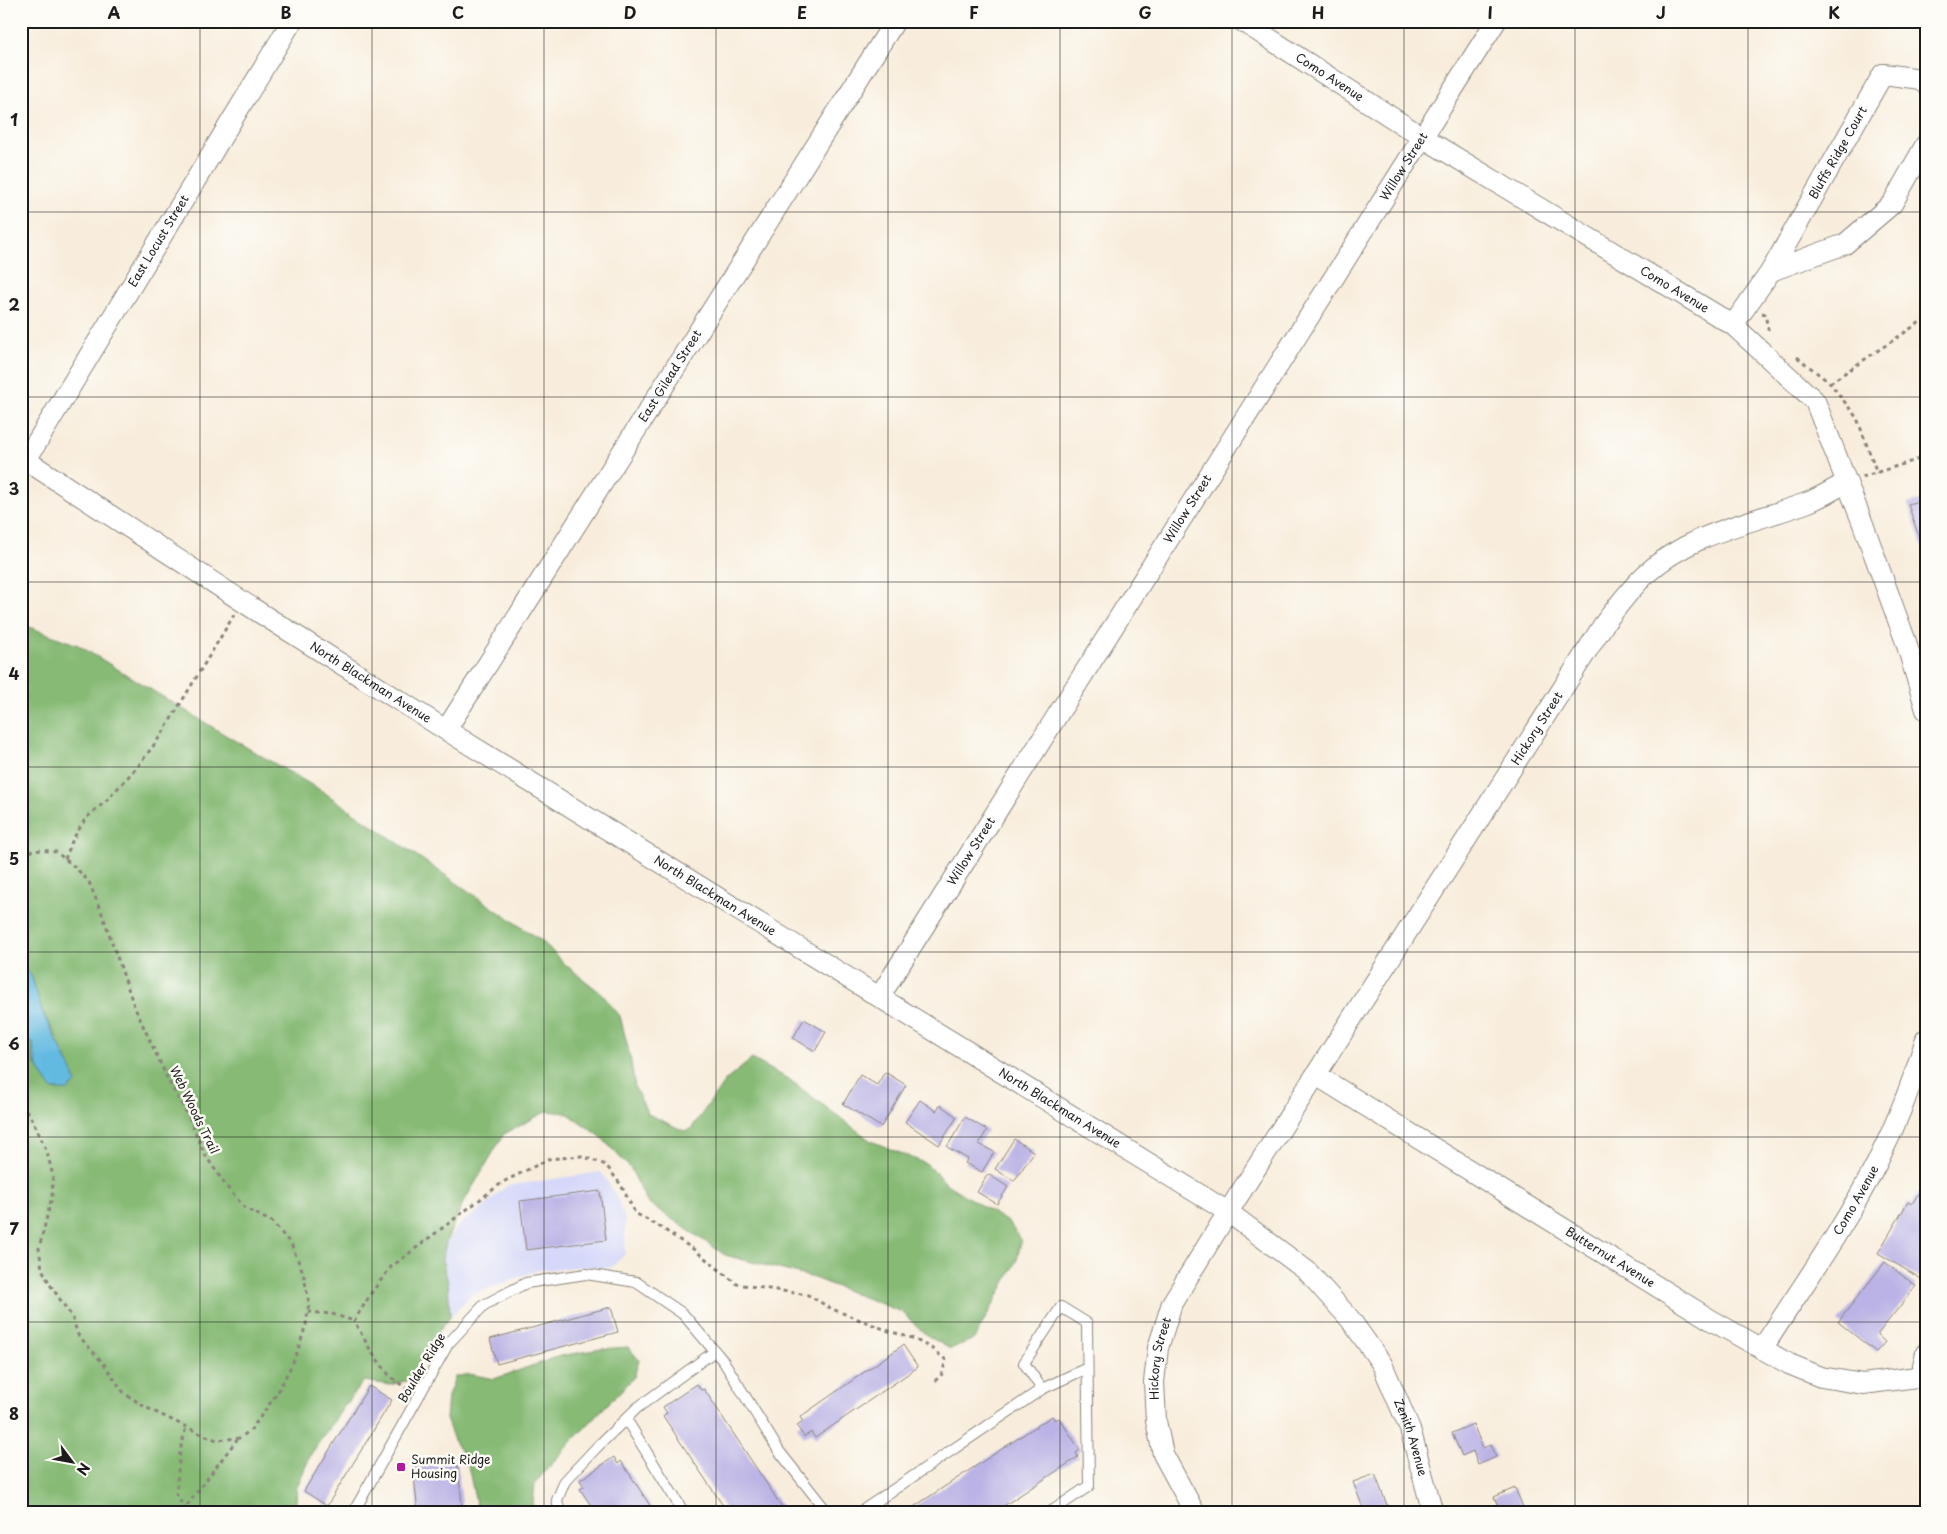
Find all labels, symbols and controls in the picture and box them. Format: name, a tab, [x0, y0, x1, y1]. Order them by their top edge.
text: A	[108, 0, 121, 24]
text: B	[281, 0, 292, 24]
text: C	[452, 0, 464, 24]
text: D	[624, 0, 636, 24]
text: E	[797, 0, 807, 24]
text: F	[969, 0, 979, 24]
text: G	[1138, 0, 1152, 24]
text: H	[1312, 0, 1324, 24]
text: I	[1487, 0, 1493, 24]
text: J	[1656, 0, 1666, 24]
text: K	[1828, 0, 1840, 24]
street label: Como Avenue	[1292, 48, 1368, 105]
street label: Bluffs Ridge Court	[1804, 102, 1871, 202]
text: 1	[10, 107, 18, 131]
street label: Willow Street	[1375, 128, 1432, 204]
street label: East Locust Street	[123, 191, 193, 290]
street label: Como Avenue	[1637, 261, 1713, 317]
text: 2	[8, 292, 20, 316]
street label: East Gilead Street	[633, 326, 705, 425]
street label: Willow Street	[1158, 471, 1215, 546]
text: 3	[9, 476, 19, 500]
street label: North Blackman Avenue	[307, 637, 436, 727]
text: 4	[9, 661, 20, 685]
street label: Hickory Street	[1506, 688, 1567, 768]
street label: Willow Street	[942, 813, 999, 889]
text: 5	[9, 846, 19, 870]
street label: North Blackman Avenue	[651, 850, 780, 940]
text: 6	[8, 1031, 20, 1055]
street label: Web Woods Trail	[166, 1063, 224, 1157]
street label: North Blackman Avenue	[996, 1063, 1125, 1152]
street label: Como Avenue	[1828, 1161, 1883, 1238]
text: 7	[9, 1216, 19, 1240]
street label: Butternut Avenue	[1562, 1222, 1659, 1291]
street label: Hickory Street	[1144, 1315, 1175, 1400]
street label: Boulder Ridge	[393, 1329, 449, 1406]
street label: Zenith Avenue	[1390, 1396, 1433, 1478]
text: 8	[9, 1401, 19, 1425]
north arrow	[48, 1436, 98, 1486]
place label: Summit Ridge Housing	[411, 1450, 490, 1482]
text: N	[72, 1459, 95, 1479]
marker: Summit Ridge Housing	[395, 1461, 407, 1473]

